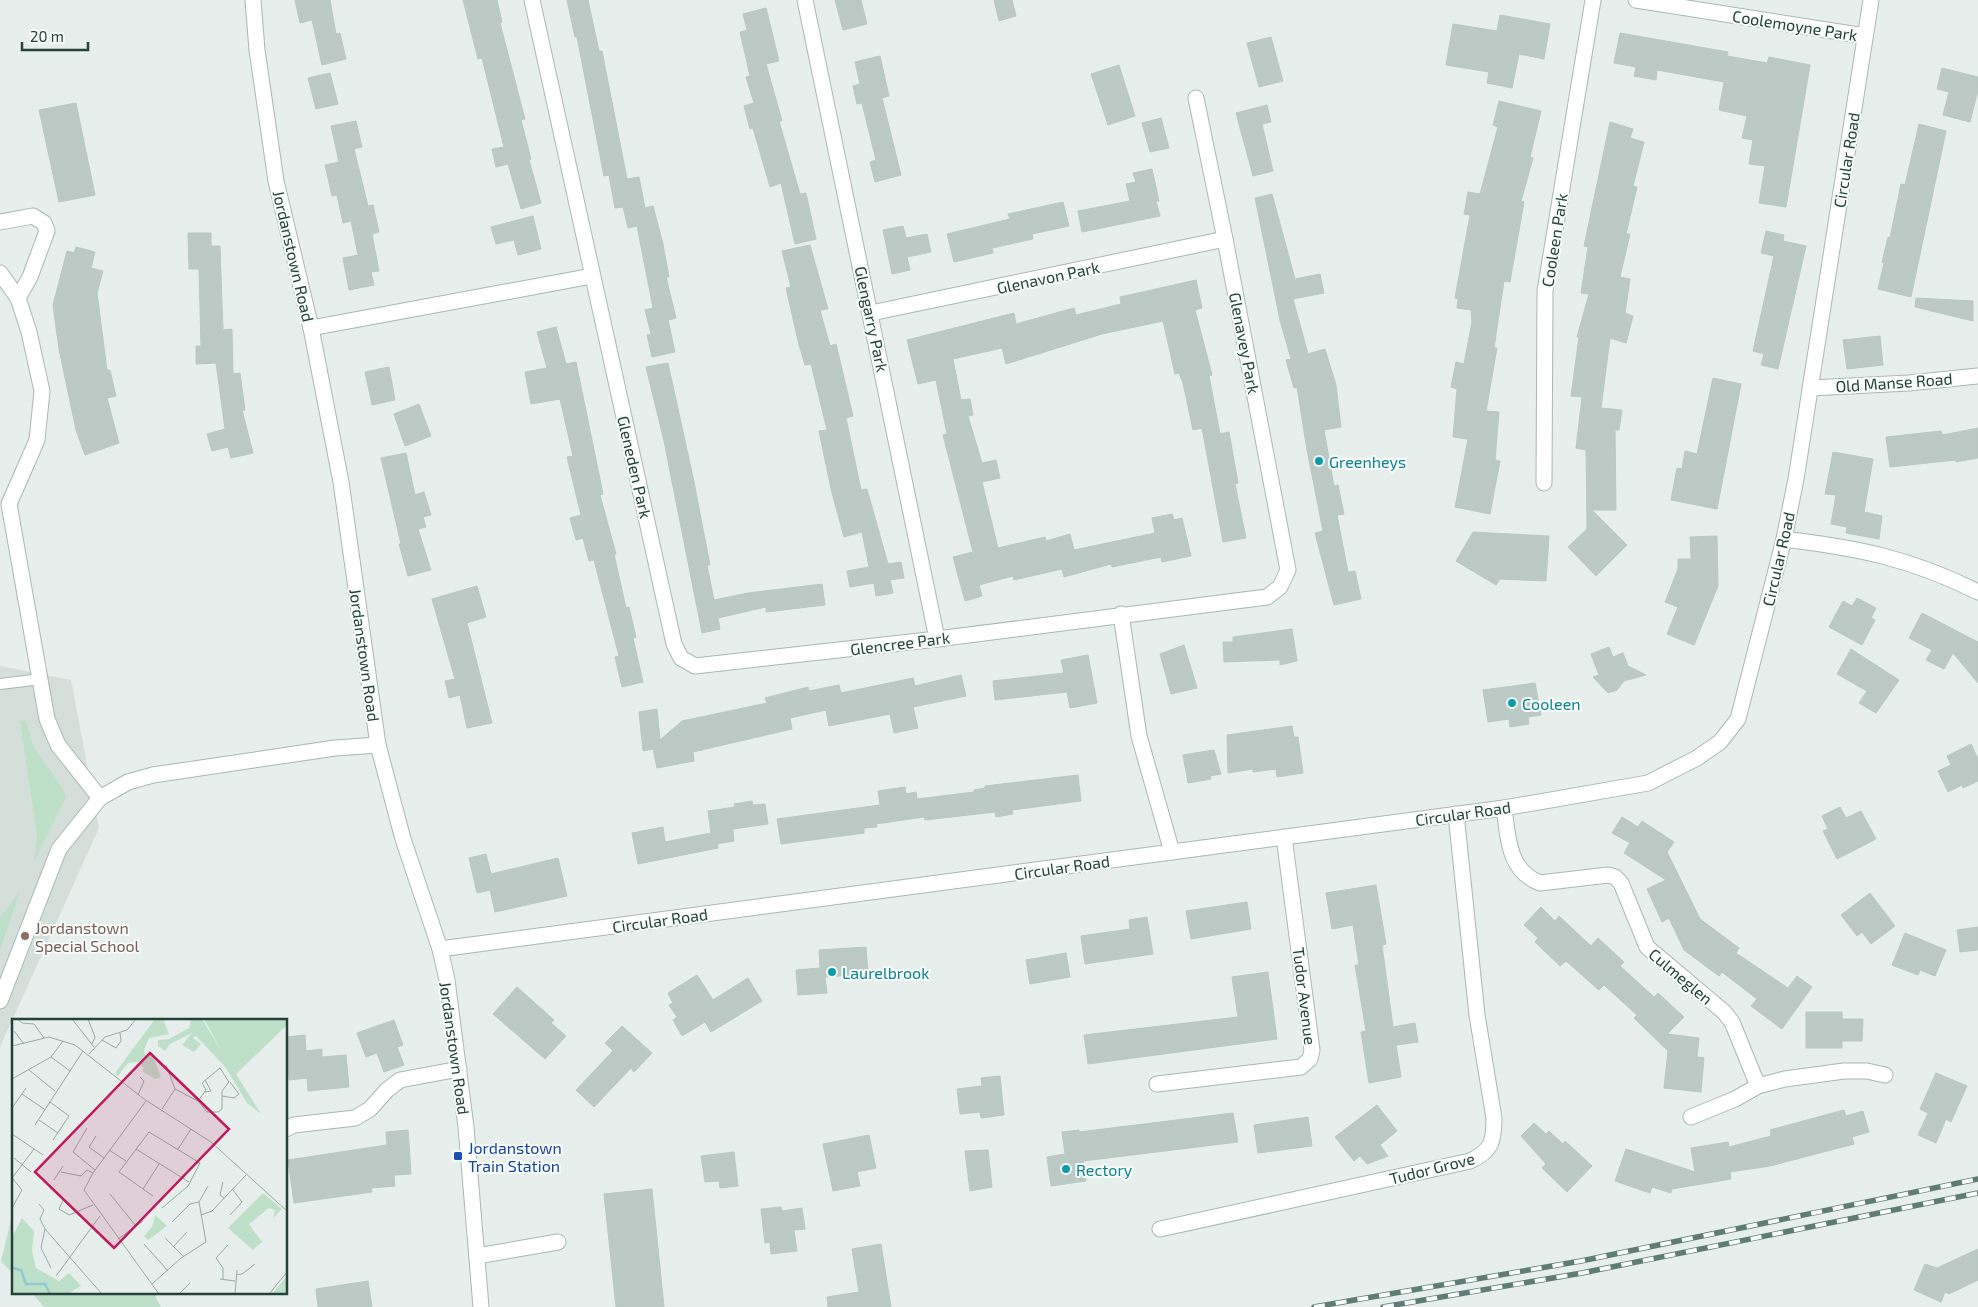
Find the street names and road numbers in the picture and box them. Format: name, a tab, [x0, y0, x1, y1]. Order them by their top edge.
street label: Coolemoyne Park	[1731, 6, 1859, 44]
street label: Circular Road	[1829, 111, 1863, 209]
street label: Jordanstown Road	[270, 188, 318, 324]
street label: Cooleen Park	[1537, 192, 1571, 288]
street label: Glenavon Park	[995, 257, 1101, 297]
street label: Glengarry Park	[852, 264, 892, 374]
street label: Glenavey Park	[1226, 291, 1264, 395]
street label: Old Manse Road	[1835, 368, 1953, 396]
street label: Gleneden Park	[614, 414, 656, 520]
street label: Circular Road	[1758, 510, 1798, 608]
street label: Jordanstown Road	[346, 587, 384, 723]
street label: Glencree Park	[849, 627, 951, 659]
street label: Circular Road	[1414, 797, 1512, 829]
street label: Circular Road	[1013, 851, 1111, 883]
street label: Circular Road	[611, 904, 709, 936]
street label: Culmeglen	[1645, 944, 1717, 1008]
street label: Tudor Avenue	[1290, 946, 1320, 1046]
street label: Jordanstown Road	[436, 980, 474, 1116]
street label: Tudor Grove	[1387, 1148, 1477, 1188]

